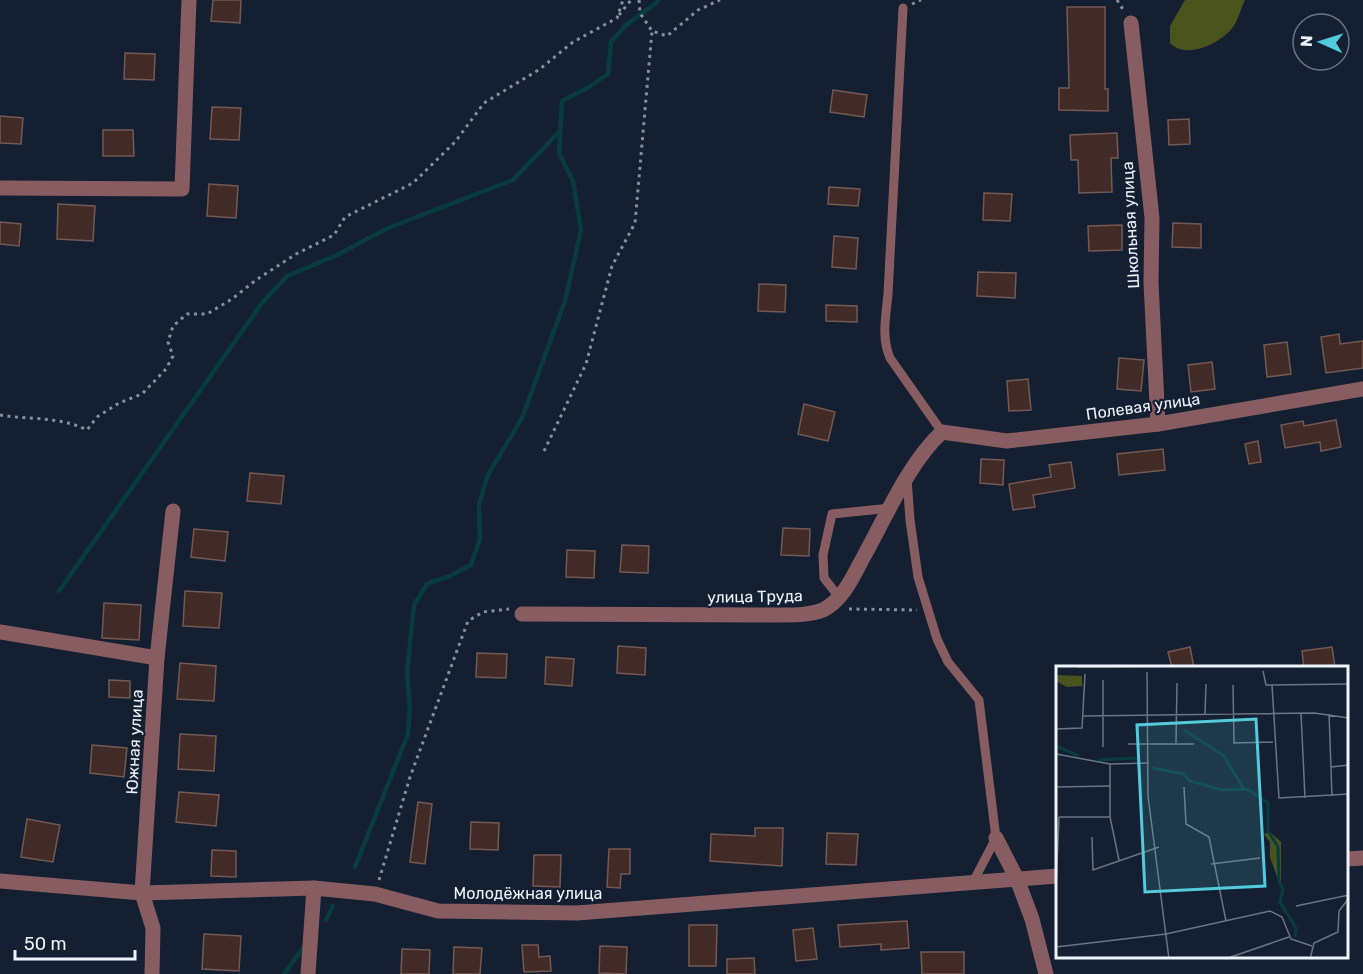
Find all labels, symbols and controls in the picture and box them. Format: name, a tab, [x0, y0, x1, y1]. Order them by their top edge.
north arrow	[1291, 12, 1351, 72]
text: N	[1297, 35, 1316, 47]
street label: Школьная улица	[1118, 161, 1143, 289]
street label: Полевая улица	[1085, 389, 1201, 424]
street label: улица Труда	[707, 586, 803, 607]
inset map	[1056, 666, 1348, 959]
street label: Южная улица	[122, 689, 147, 795]
street label: Молодёжная улица	[454, 884, 602, 903]
scale bar	[15, 923, 135, 961]
text: 50 m	[24, 933, 67, 955]

